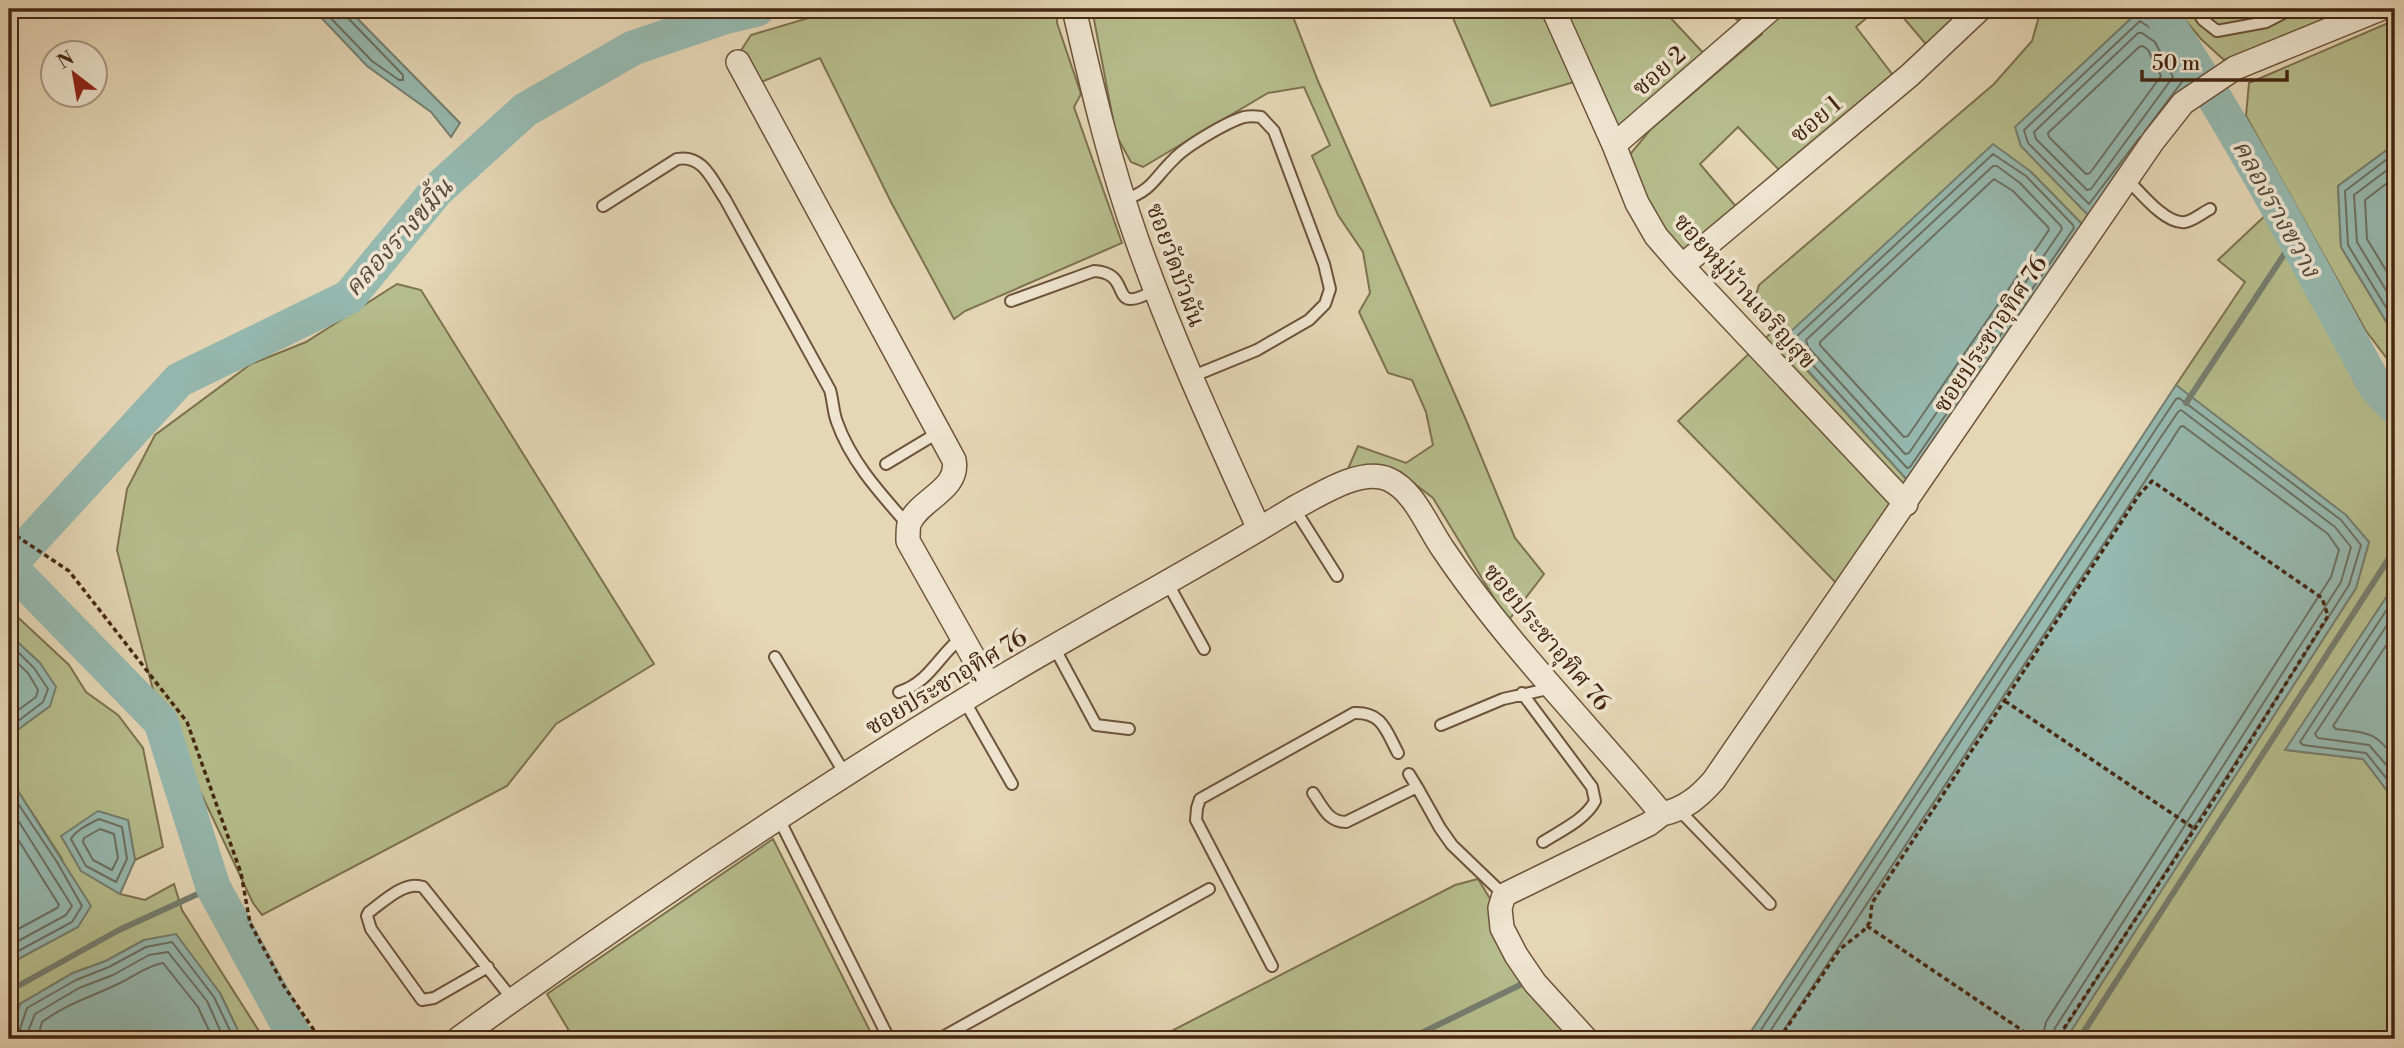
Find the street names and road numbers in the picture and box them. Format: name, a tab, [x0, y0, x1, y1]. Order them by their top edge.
street label: ซอย 2	[1627, 40, 1693, 103]
street label: ซอย 1	[1785, 89, 1849, 150]
street label: ซอยวัดบัวผัน	[1139, 199, 1211, 331]
street label: ซอยหมู่บ้านเจริญสุข	[1666, 208, 1822, 376]
street label: ซอยประชาอุทิศ 76	[1927, 250, 2055, 419]
street label: ซอยประชาอุทิศ 76	[1476, 558, 1617, 717]
street label: ซอยประชาอุทิศ 76	[860, 623, 1033, 743]

